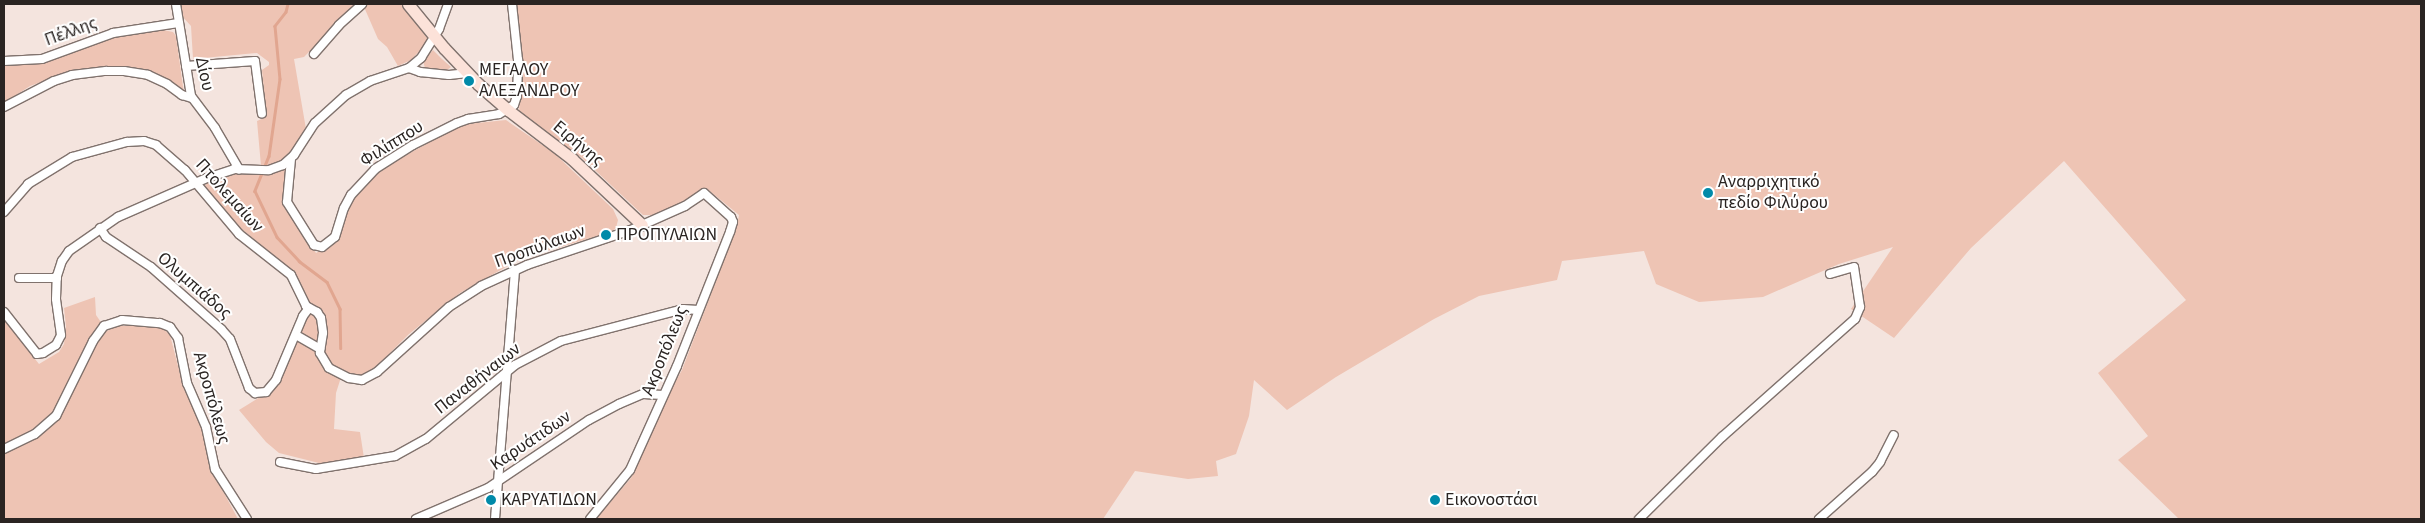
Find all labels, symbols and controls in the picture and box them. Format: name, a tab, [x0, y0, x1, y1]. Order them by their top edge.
street label: Πέλλης	[42, 13, 100, 51]
street label: Δίου	[190, 55, 218, 93]
place label: ΜΕΓΑΛΟΥ ΑΛΕΞΑΝΔΡΟΥ	[479, 60, 579, 102]
marker: ΜΕΓΑΛΟΥ ΑΛΕΞΑΝΔΡΟΥ	[463, 75, 475, 87]
street label: Φιλίππου	[356, 116, 428, 172]
street label: Ειρήνης	[548, 116, 608, 172]
street label: Πτολεμαίων	[190, 155, 268, 237]
place label: Αναρριχητικό πεδίο Φιλύρου	[1718, 172, 1828, 214]
marker: Αναρριχητικό πεδίο Φιλύρου	[1702, 187, 1714, 199]
street label: Προπύλαιων	[492, 221, 588, 273]
place label: ΠΡΟΠΥΛΑΙΩΝ	[616, 224, 717, 246]
marker: ΠΡΟΠΥΛΑΙΩΝ	[600, 229, 612, 241]
street label: Ολυμπιάδος	[152, 248, 236, 324]
street label: Ακροπόλεως	[637, 303, 693, 399]
street label: Παναθήναιων	[431, 339, 525, 419]
street label: Ακροπόλεως	[188, 349, 234, 447]
street label: Καρυάτιδων	[487, 406, 575, 476]
place label: ΚΑΡΥΑΤΙΔΩΝ	[501, 489, 597, 511]
place label: Εικονοστάσι	[1445, 489, 1538, 511]
marker: ΚΑΡΥΑΤΙΔΩΝ	[485, 494, 497, 506]
marker: Εικονοστάσι	[1429, 494, 1441, 506]

